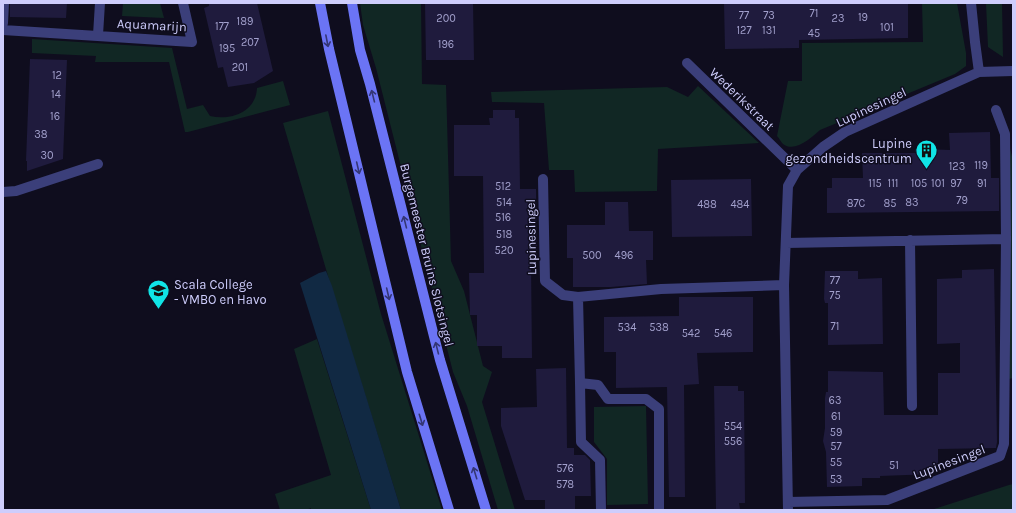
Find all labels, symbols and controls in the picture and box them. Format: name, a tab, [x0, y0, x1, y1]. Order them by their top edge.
house number: 71	[810, 7, 818, 20]
house number: 77	[739, 9, 749, 22]
house number: 73	[763, 9, 775, 22]
house number: 19	[858, 11, 868, 24]
house number: 200	[436, 12, 456, 25]
house number: 23	[832, 12, 844, 25]
house number: 189	[237, 15, 253, 28]
street label: Aquamarijn	[117, 16, 187, 35]
house number: 177	[215, 20, 229, 33]
house number: 101	[880, 21, 894, 34]
house number: 127	[736, 24, 752, 37]
house number: 131	[762, 24, 776, 37]
house number: 45	[808, 27, 820, 40]
one-way arrow	[324, 34, 332, 47]
house number: 207	[241, 36, 259, 49]
house number: 196	[438, 38, 454, 51]
house number: 195	[219, 42, 235, 55]
house number: 201	[232, 61, 248, 74]
street label: Wederikstraat	[707, 65, 777, 134]
house number: 12	[52, 69, 62, 82]
street label: Lupinesingel	[833, 84, 909, 130]
house number: 14	[51, 88, 61, 101]
one-way arrow	[369, 90, 376, 103]
house number: 16	[50, 110, 60, 123]
house number: 38	[34, 128, 48, 141]
place label: Lupine gezondheidscentrum	[785, 136, 912, 166]
building icon: Lupine gezondheidscentrum	[914, 137, 940, 170]
house number: 30	[40, 149, 54, 162]
house number: 119	[974, 159, 988, 172]
house number: 123	[949, 160, 965, 173]
one-way arrow	[355, 161, 362, 174]
street label: Burgemeester Bruins Slotsingel	[397, 162, 457, 348]
house number: 115	[868, 177, 882, 190]
house number: 111	[888, 177, 898, 190]
house number: 105	[911, 177, 927, 190]
house number: 101	[931, 177, 945, 190]
house number: 97	[950, 177, 962, 190]
house number: 91	[977, 177, 987, 190]
house number: 512	[495, 180, 511, 193]
house number: 79	[956, 194, 968, 207]
house number: 514	[496, 196, 512, 209]
house number: 83	[905, 196, 919, 209]
house number: 87C	[847, 197, 866, 210]
house number: 85	[884, 197, 896, 210]
house number: 488	[697, 198, 717, 211]
house number: 484	[730, 198, 750, 211]
street label: Lupinesingel	[523, 199, 539, 275]
house number: 516	[495, 211, 511, 224]
one-way arrow	[401, 216, 408, 229]
house number: 518	[496, 228, 513, 241]
house number: 520	[494, 244, 514, 257]
house number: 500	[582, 249, 602, 262]
house number: 496	[615, 249, 633, 262]
house number: 77	[830, 274, 840, 287]
place label: Scala College - VMBO en Havo	[174, 277, 267, 307]
school or university icon: Scala College - VMBO en Havo	[146, 278, 172, 311]
one-way arrow	[385, 287, 393, 300]
house number: 75	[829, 289, 841, 302]
house number: 71	[831, 320, 839, 333]
house number: 534	[618, 321, 636, 334]
house number: 538	[649, 321, 669, 334]
house number: 542	[682, 327, 700, 340]
house number: 546	[714, 327, 732, 340]
one-way arrow	[433, 342, 440, 355]
house number: 63	[829, 394, 841, 407]
house number: 61	[831, 410, 841, 423]
one-way arrow	[418, 413, 425, 426]
house number: 554	[724, 420, 742, 433]
house number: 59	[830, 426, 842, 439]
house number: 556	[724, 435, 742, 448]
house number: 57	[830, 440, 842, 453]
street label: Lupinesingel	[911, 441, 987, 483]
house number: 55	[830, 456, 842, 469]
house number: 51	[889, 459, 899, 472]
house number: 576	[556, 462, 574, 475]
one-way arrow	[470, 467, 478, 479]
house number: 53	[830, 473, 842, 486]
house number: 578	[556, 478, 574, 491]

